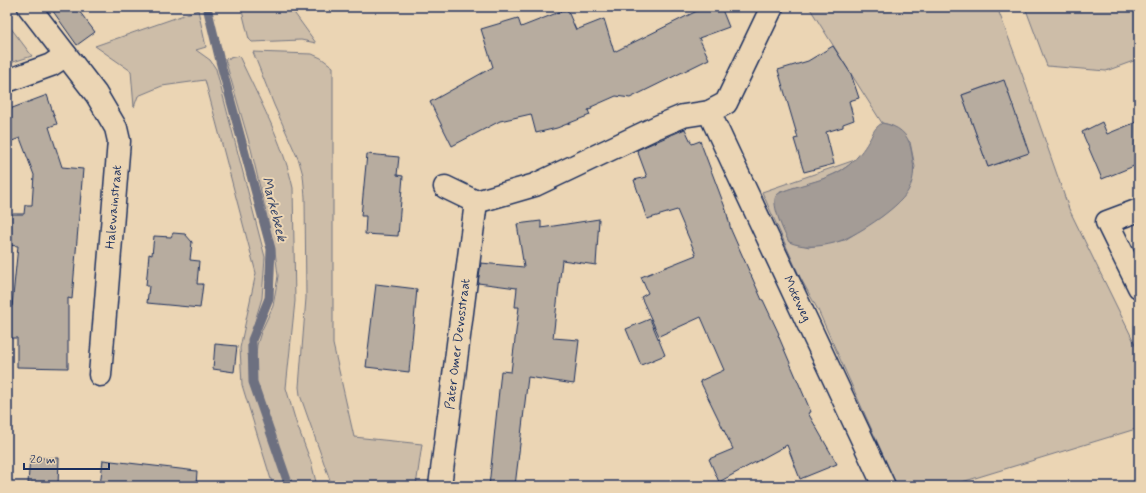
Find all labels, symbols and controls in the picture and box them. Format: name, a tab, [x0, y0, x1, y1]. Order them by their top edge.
street label: Halewainstraat	[102, 164, 126, 250]
water label: Markebeek	[257, 175, 291, 244]
street label: Moteweg	[779, 273, 815, 325]
street label: Pater Omer Devosstraat	[442, 278, 474, 410]
scale bar	[24, 445, 109, 471]
text: 20 m	[30, 452, 56, 468]

